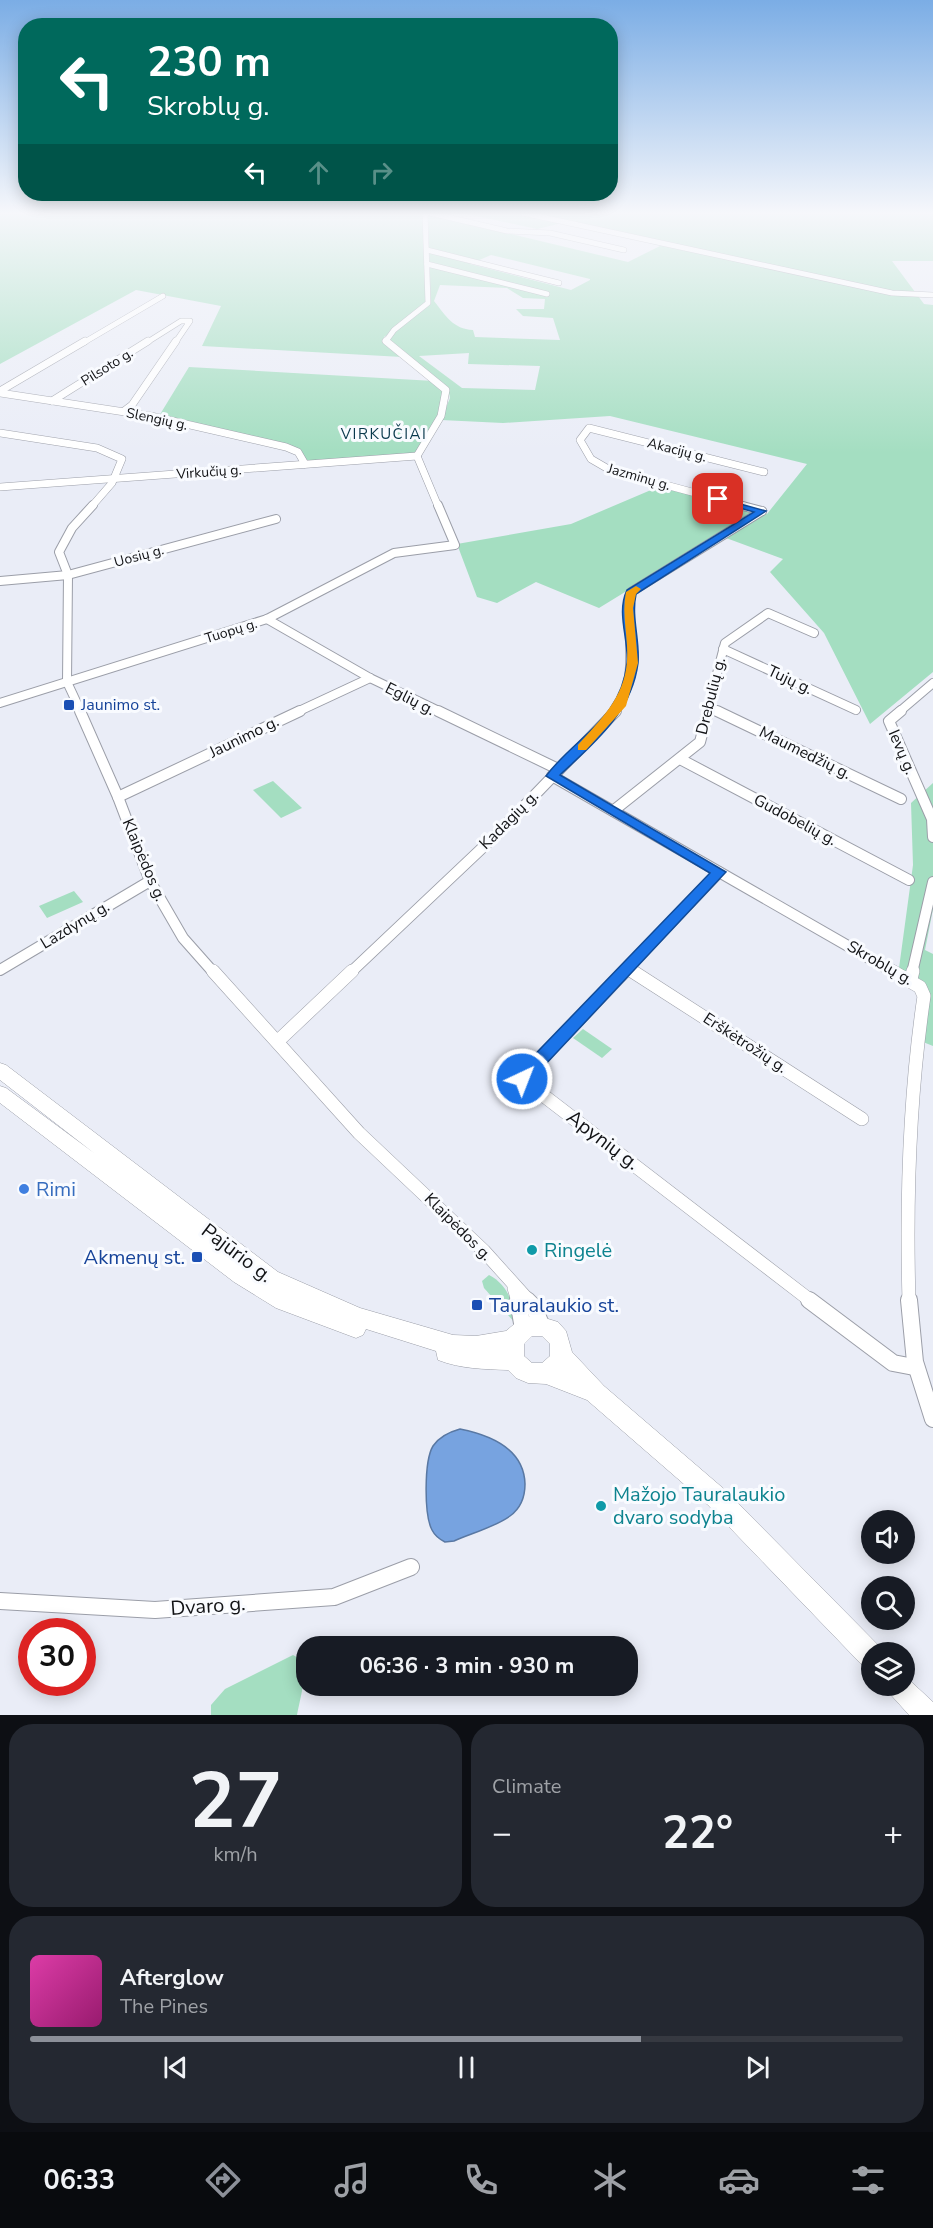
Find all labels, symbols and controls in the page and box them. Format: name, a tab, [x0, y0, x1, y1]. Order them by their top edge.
text: 230 m	[147, 34, 271, 91]
icon: left	[48, 42, 126, 120]
text: Skroblų g.	[147, 88, 269, 125]
icon: left	[239, 156, 272, 189]
icon: ahead	[302, 156, 335, 189]
icon: right	[365, 156, 398, 189]
street label: Pilsoto g.	[77, 344, 137, 390]
street label: Slengių g.	[125, 403, 189, 435]
district label: VIRKUČIAI	[340, 423, 427, 444]
street label: Akacijų g.	[645, 433, 709, 467]
street label: Jazminų g.	[604, 459, 673, 495]
street label: Virkučių g.	[175, 460, 242, 484]
pin	[692, 473, 743, 524]
icon: arrive	[701, 482, 734, 515]
street label: Uosių g.	[112, 540, 166, 572]
street label: Tuopų g.	[202, 614, 260, 648]
street label: Drebulių g.	[691, 655, 731, 737]
street label: Tujų g.	[764, 660, 816, 700]
street label: Eglių g.	[381, 677, 439, 721]
place label: Jaunimo st.	[80, 694, 160, 716]
marker: Jaunimo st.	[62, 698, 76, 712]
street label: Jaunimo g.	[204, 711, 283, 764]
street label: Maumedžių g.	[755, 721, 855, 785]
street label: Ievų g.	[883, 726, 921, 778]
street label: Kadagių g.	[475, 786, 543, 854]
street label: Gudobelių g.	[750, 789, 840, 851]
street label: Klaipėdos g.	[117, 815, 171, 905]
street label: Lazdynų g.	[36, 896, 114, 954]
street label: Skroblų g.	[843, 935, 917, 991]
street label: Erškėtrožių g.	[699, 1008, 791, 1078]
position arrow	[490, 1047, 554, 1111]
street label: Apynių g.	[561, 1104, 645, 1176]
place label: Rimi	[36, 1176, 76, 1203]
marker: Rimi	[17, 1182, 31, 1196]
street label: Klaipėdos g.	[419, 1188, 497, 1266]
street label: Pajūrio g.	[196, 1217, 278, 1289]
place label: Ringelė	[544, 1237, 612, 1264]
marker: Ringelė	[525, 1243, 539, 1257]
place label: Akmenų st.	[84, 1244, 185, 1271]
marker: Akmenų st.	[190, 1250, 204, 1264]
place label: Tauralaukio st.	[489, 1292, 619, 1319]
marker: Tauralaukio st.	[470, 1298, 484, 1312]
place label: Mažojo Tauralaukio dvaro sodyba	[613, 1481, 785, 1531]
marker: Mažojo Tauralaukio dvaro sodyba	[594, 1499, 608, 1513]
map controls	[861, 1510, 915, 1696]
button: sound	[861, 1510, 915, 1564]
button: search	[861, 1576, 915, 1630]
street label: Dvaro g.	[170, 1590, 246, 1622]
speed limit sign: 30	[18, 1618, 96, 1696]
button: layers	[861, 1642, 915, 1696]
text: 06:36 · 3 min · 930 m	[360, 1651, 574, 1681]
text: 27	[189, 1748, 282, 1855]
text: Climate	[492, 1773, 561, 1800]
text: 22°	[662, 1803, 733, 1864]
text: −	[492, 1811, 512, 1856]
text: +	[883, 1811, 903, 1856]
text: km/h	[213, 1841, 258, 1868]
text: Afterglow	[120, 1963, 224, 1993]
text: The Pines	[120, 1993, 208, 2020]
icon: previous	[159, 2051, 192, 2084]
icon: pause	[450, 2051, 483, 2084]
icon: next	[741, 2051, 774, 2084]
icon: directions	[202, 2159, 244, 2201]
icon: music	[331, 2159, 373, 2201]
icon: phone	[460, 2159, 502, 2201]
icon: climate	[589, 2159, 631, 2201]
icon: car	[718, 2159, 760, 2201]
icon: filters	[847, 2159, 889, 2201]
text: 06:33	[44, 2162, 115, 2199]

